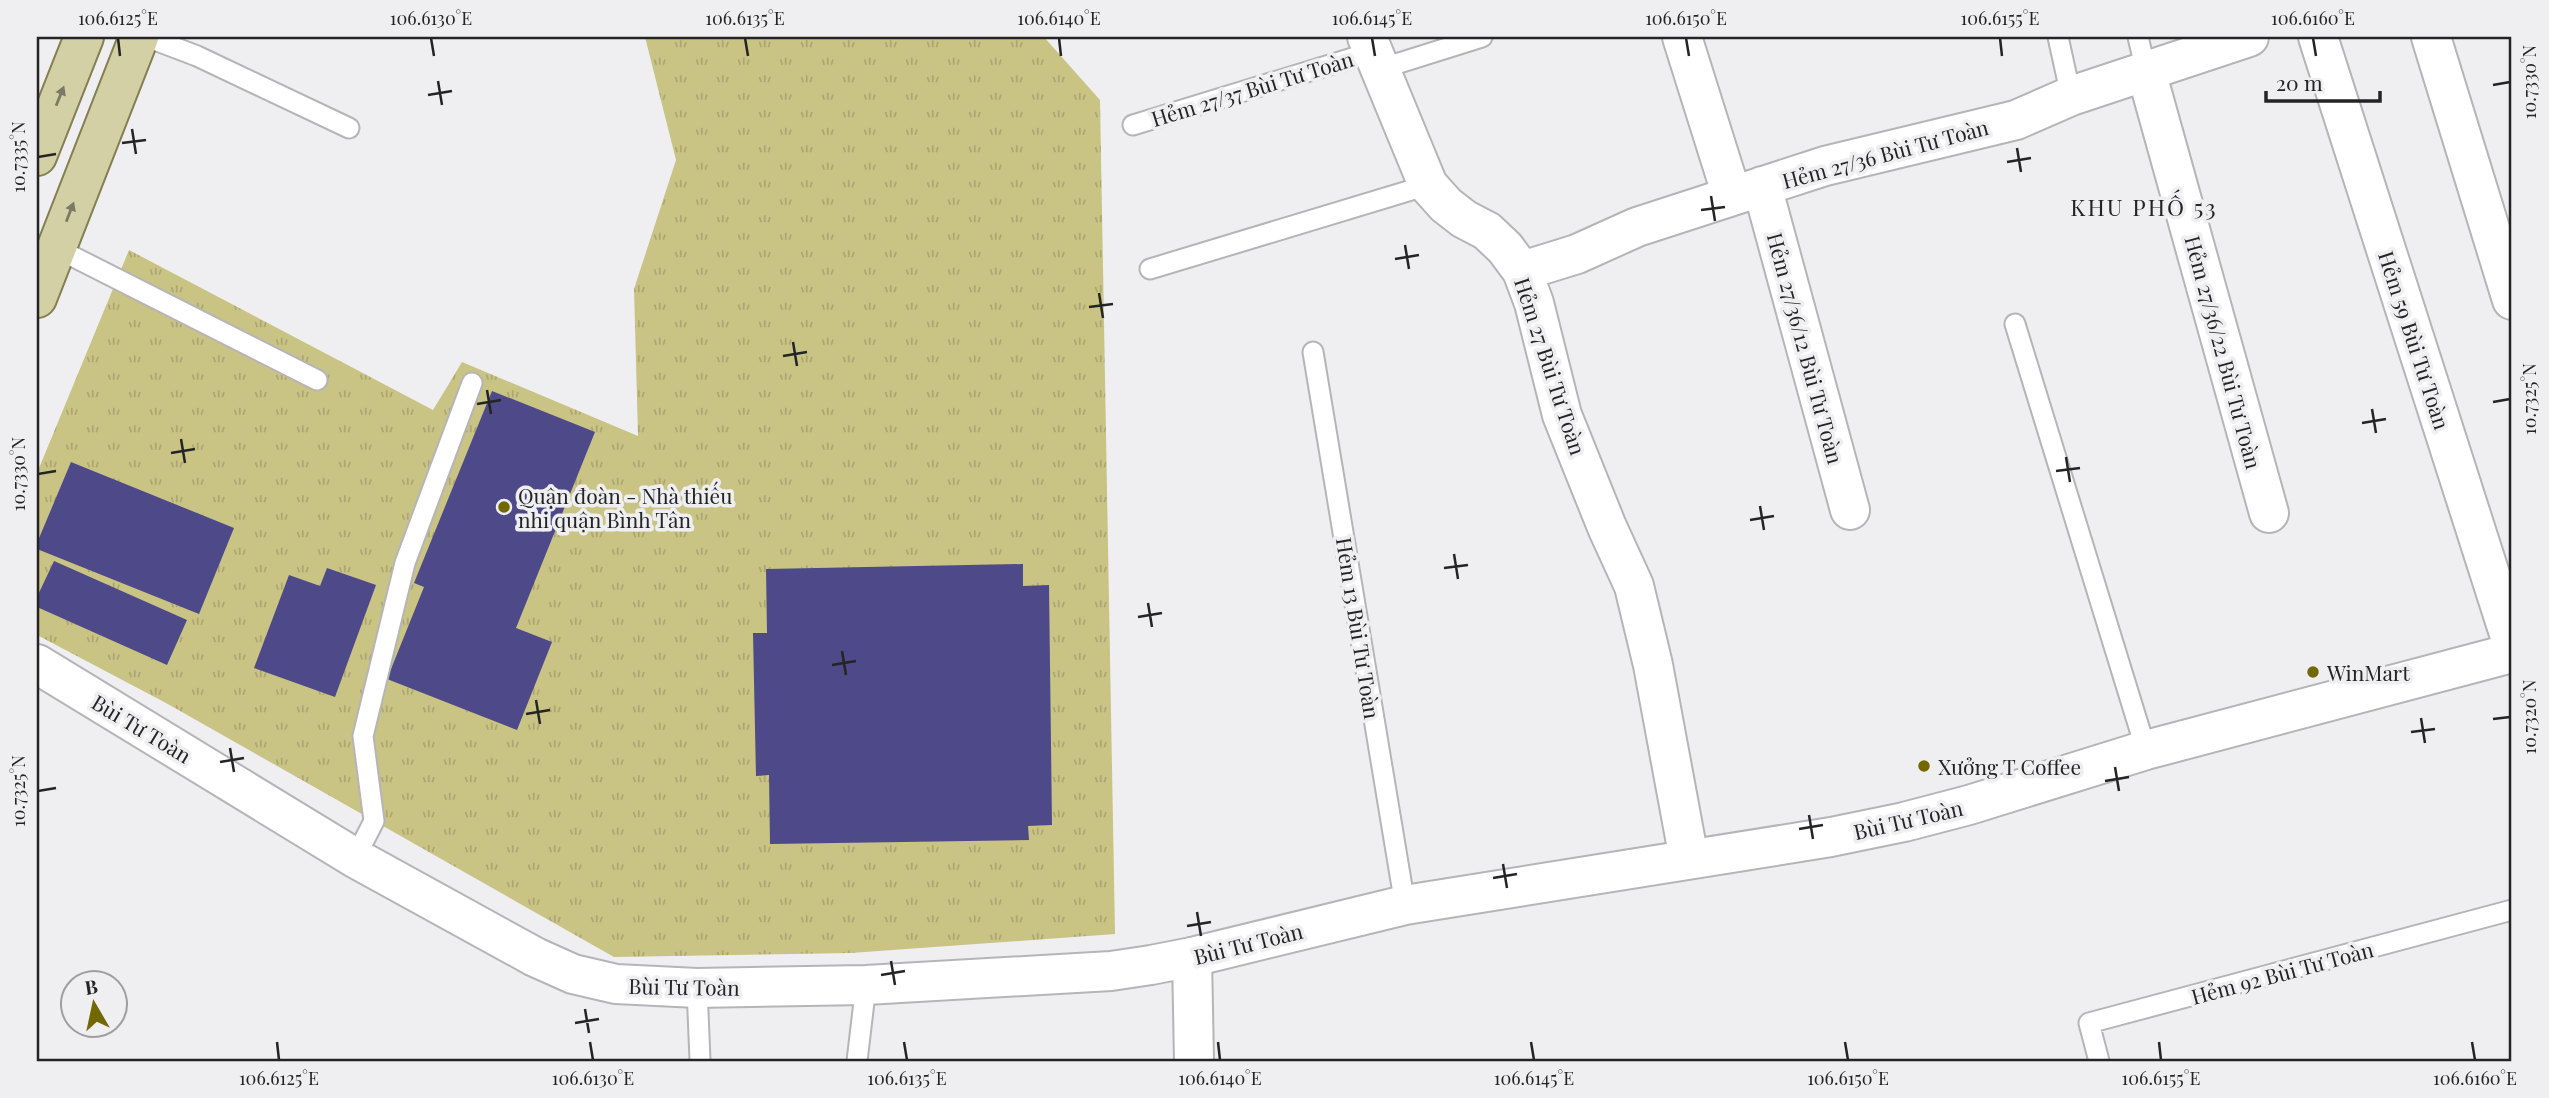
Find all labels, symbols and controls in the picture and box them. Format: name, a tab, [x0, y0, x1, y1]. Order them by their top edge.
text: 106.6125°E	[78, 6, 158, 30]
text: 106.6130°E	[390, 6, 472, 30]
text: 106.6135°E	[705, 6, 785, 30]
text: 106.6140°E	[1017, 6, 1101, 30]
text: 106.6145°E	[1332, 6, 1412, 30]
text: 106.6150°E	[1645, 6, 1727, 30]
text: 106.6155°E	[1961, 6, 2039, 30]
text: 106.6160°E	[2271, 6, 2355, 30]
street label: Hẻm 27/37 Bùi Tư Toàn	[1148, 44, 1357, 132]
text: 10.7330°N	[2517, 44, 2541, 119]
scale bar	[2266, 60, 2379, 104]
text: 20 m	[2276, 68, 2323, 96]
one-way arrow	[55, 86, 66, 107]
street label: Hẻm 27/36 Bùi Tư Toàn	[1779, 112, 1992, 194]
text: 10.7335°N	[6, 121, 30, 193]
district label: KHU PHỐ 53	[2070, 189, 2218, 222]
one-way arrow	[65, 201, 76, 222]
street label: Hẻm 27/36/12 Bùi Tư Toàn	[1762, 229, 1850, 467]
street label: Hẻm 27/36/22 Bùi Tư Toàn	[2179, 232, 2269, 472]
street label: Hẻm 59 Bùi Tư Toàn	[2373, 247, 2457, 433]
street label: Hẻm 27 Bùi Tư Toàn	[1509, 274, 1593, 459]
text: 10.7325°N	[2517, 363, 2541, 435]
text: 10.7330°N	[6, 436, 30, 511]
place label: Quận đoàn - Nhà thiếu nhi quận Bình Tân	[518, 481, 732, 533]
marker: Quận đoàn - Nhà thiếu nhi quận Bình Tân	[496, 499, 512, 515]
street label: Hẻm 13 Bùi Tư Toàn	[1331, 535, 1387, 721]
place label: WinMart	[2326, 658, 2410, 686]
marker: WinMart	[2305, 664, 2321, 680]
text: 10.7320°N	[2517, 679, 2541, 755]
street label: Bùi Tư Toàn	[87, 687, 197, 769]
place label: Xưởng T Coffee	[1938, 752, 2081, 780]
text: 10.7325°N	[6, 755, 30, 827]
marker: Xưởng T Coffee	[1916, 758, 1932, 774]
street label: Bùi Tư Toàn	[1851, 793, 1966, 845]
street label: Bùi Tư Toàn	[1191, 916, 1306, 970]
street label: Hẻm 92 Bùi Tư Toàn	[2188, 934, 2377, 1010]
north arrow	[60, 968, 130, 1038]
street label: Bùi Tư Toàn	[628, 971, 740, 1001]
text: B	[83, 972, 100, 1000]
text: 106.6125°E	[239, 1066, 319, 1090]
text: 106.6130°E	[552, 1066, 634, 1090]
text: 106.6135°E	[867, 1066, 947, 1090]
text: 106.6140°E	[1178, 1066, 1262, 1090]
text: 106.6145°E	[1494, 1066, 1574, 1090]
text: 106.6150°E	[1807, 1066, 1889, 1090]
text: 106.6155°E	[2122, 1066, 2200, 1090]
text: 106.6160°E	[2433, 1066, 2517, 1090]

